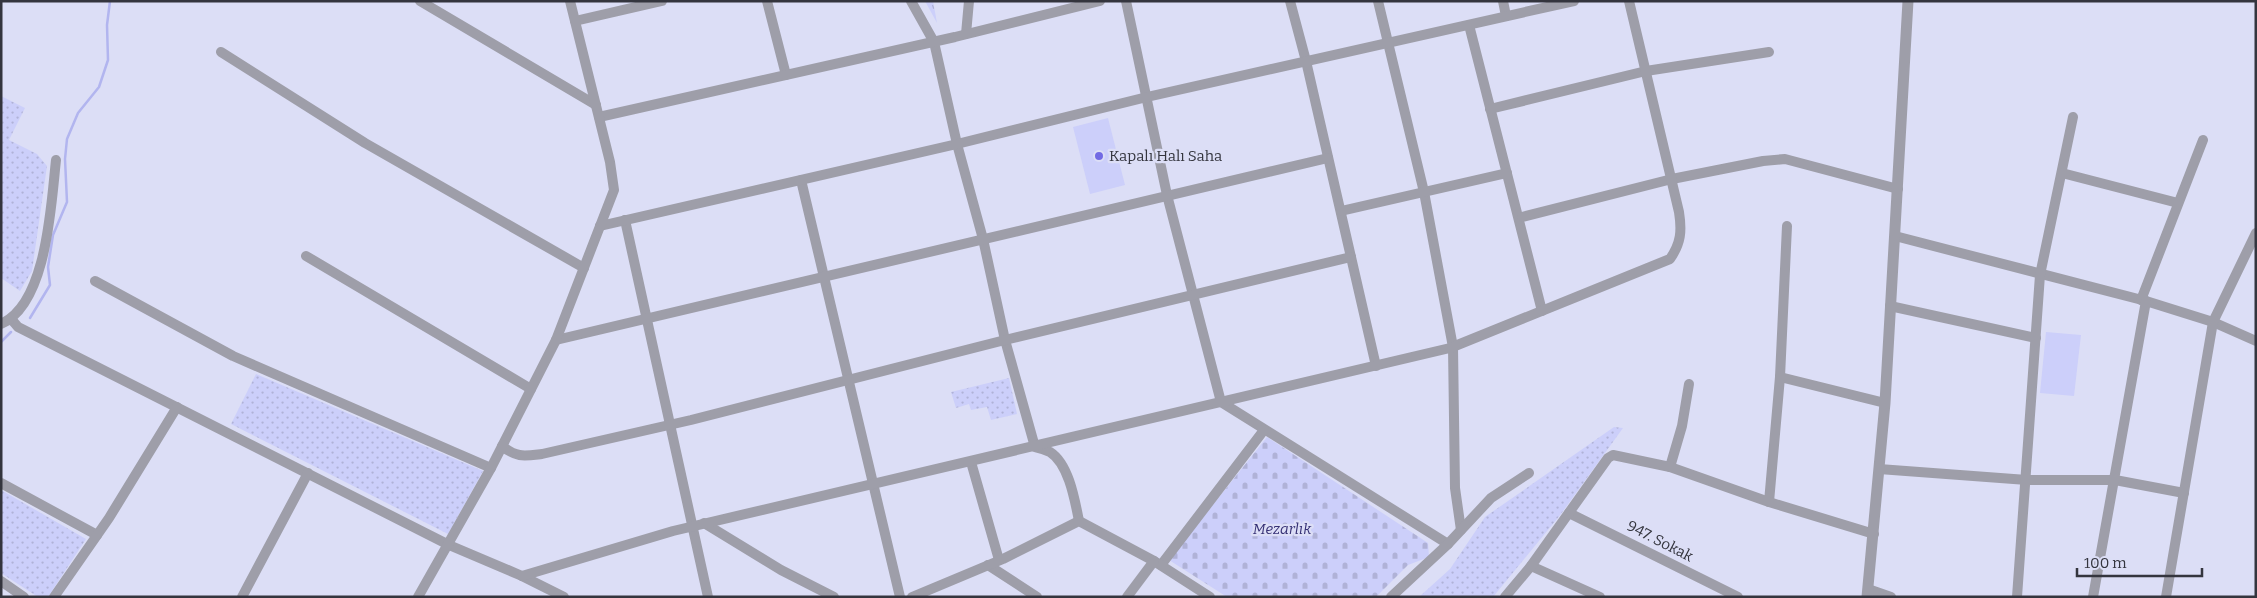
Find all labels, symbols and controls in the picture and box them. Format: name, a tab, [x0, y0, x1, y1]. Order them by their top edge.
place label: Kapalı Halı Saha	[1109, 147, 1222, 165]
marker: Kapalı Halı Saha	[1093, 150, 1105, 162]
street label: 947. Sokak	[1624, 517, 1697, 566]
park label: Mezarlık	[1253, 520, 1312, 538]
scale bar	[2077, 546, 2202, 578]
text: 100 m	[2084, 554, 2127, 572]

